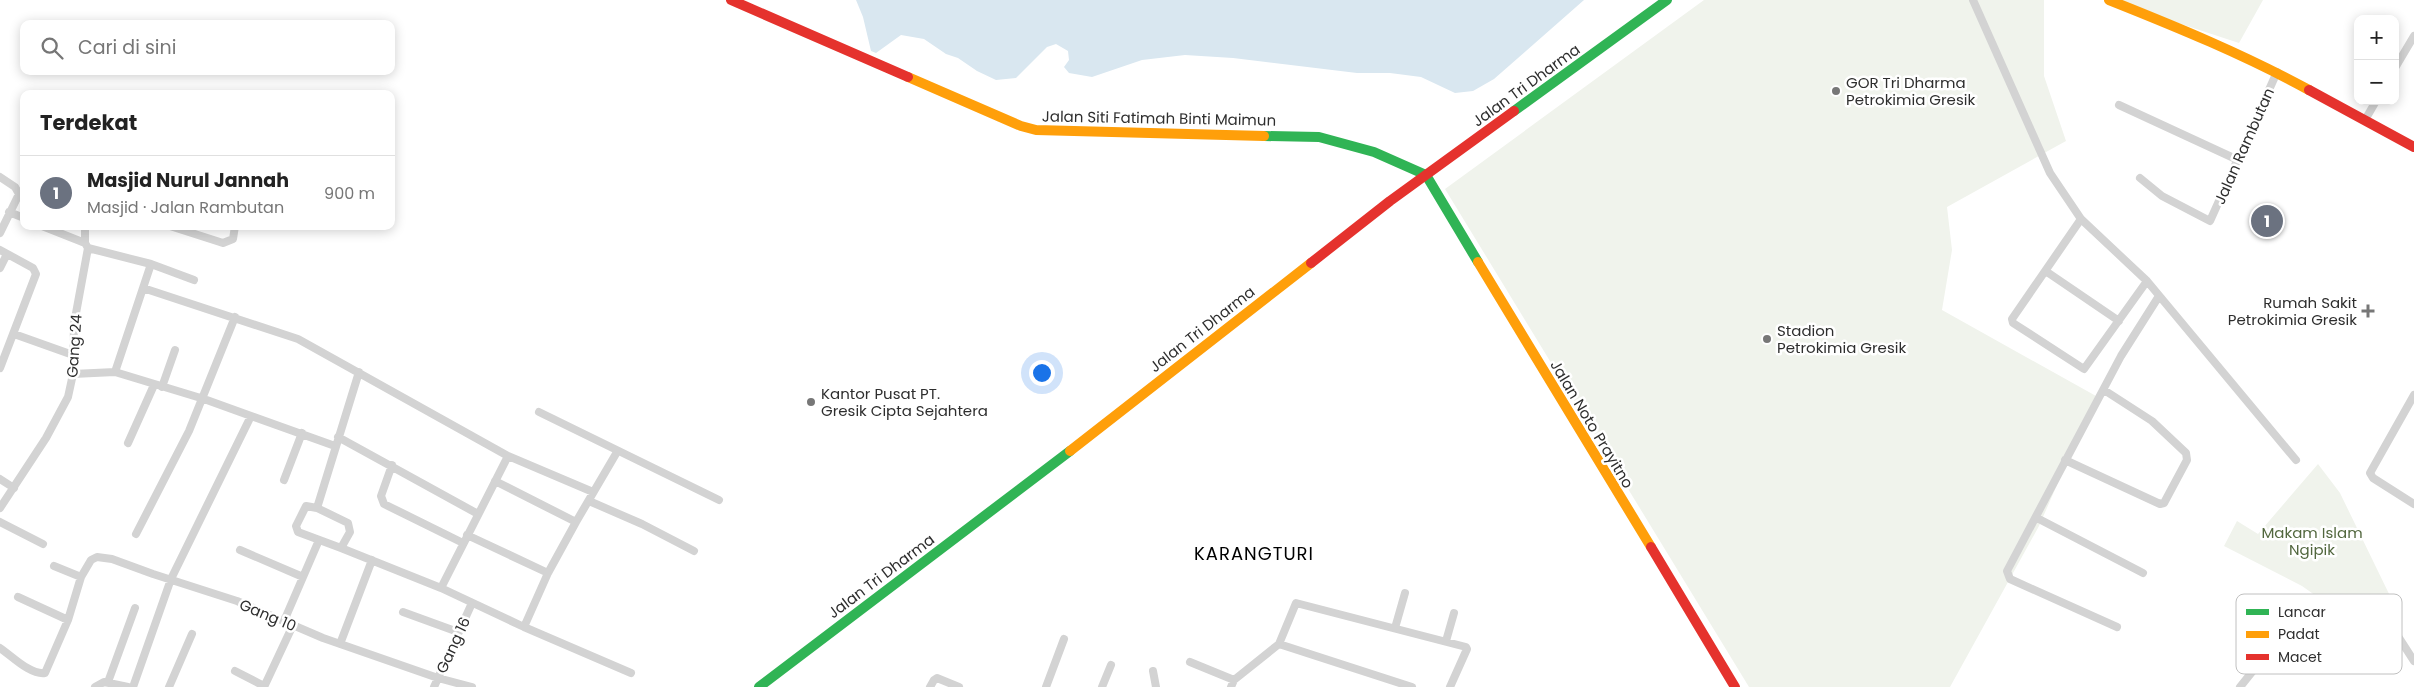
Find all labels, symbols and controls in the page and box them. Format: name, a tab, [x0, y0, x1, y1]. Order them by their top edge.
map controls	[2354, 15, 2399, 105]
button: +	[2354, 15, 2399, 60]
search box	[20, 20, 395, 75]
icon: search	[38, 34, 66, 62]
text: Cari di sini	[78, 34, 176, 61]
street label: Jalan Tri Dharma	[1468, 39, 1584, 131]
button: −	[2354, 60, 2399, 105]
place label: GOR Tri Dharma Petrokimia Gresik	[1846, 72, 1975, 110]
marker: GOR Tri Dharma Petrokimia Gresik	[1830, 85, 1842, 97]
street label: Jalan Rambutan	[2209, 85, 2279, 207]
street label: Jalan Siti Fatimah Binti Maimun	[1042, 105, 1276, 131]
text: Terdekat	[40, 108, 137, 137]
text: Masjid Nurul Jannah	[87, 167, 289, 194]
text: 1	[53, 182, 59, 205]
text: 900 m	[324, 182, 375, 205]
text: Masjid · Jalan Rambutan	[87, 196, 284, 219]
pin: 1	[2251, 202, 2283, 240]
street label: Jalan Tri Dharma	[1145, 281, 1259, 377]
place label: Rumah Sakit Petrokimia Gresik	[2228, 292, 2357, 330]
marker: Rumah Sakit Petrokimia Gresik	[2361, 304, 2375, 318]
street label: Gang 24	[61, 314, 87, 378]
place label: Stadion Petrokimia Gresik	[1777, 320, 1906, 358]
marker: Stadion Petrokimia Gresik	[1761, 333, 1773, 345]
street label: Jalan Noto Prayitno	[1545, 356, 1639, 492]
your location	[1029, 360, 1055, 386]
place label: Kantor Pusat PT. Gresik Cipta Sejahtera	[821, 383, 988, 421]
marker: Kantor Pusat PT. Gresik Cipta Sejahtera	[805, 396, 817, 408]
park label: Makam Islam Ngipik	[2261, 522, 2363, 560]
street label: Jalan Tri Dharma	[823, 529, 939, 623]
district label: KARANGTURI	[1194, 541, 1314, 566]
street label: Gang 10	[236, 594, 300, 636]
legend	[2236, 594, 2402, 674]
text: Lancar	[2278, 602, 2326, 622]
street label: Gang 16	[431, 613, 475, 677]
text: Padat	[2278, 624, 2320, 644]
text: Macet	[2278, 647, 2322, 667]

